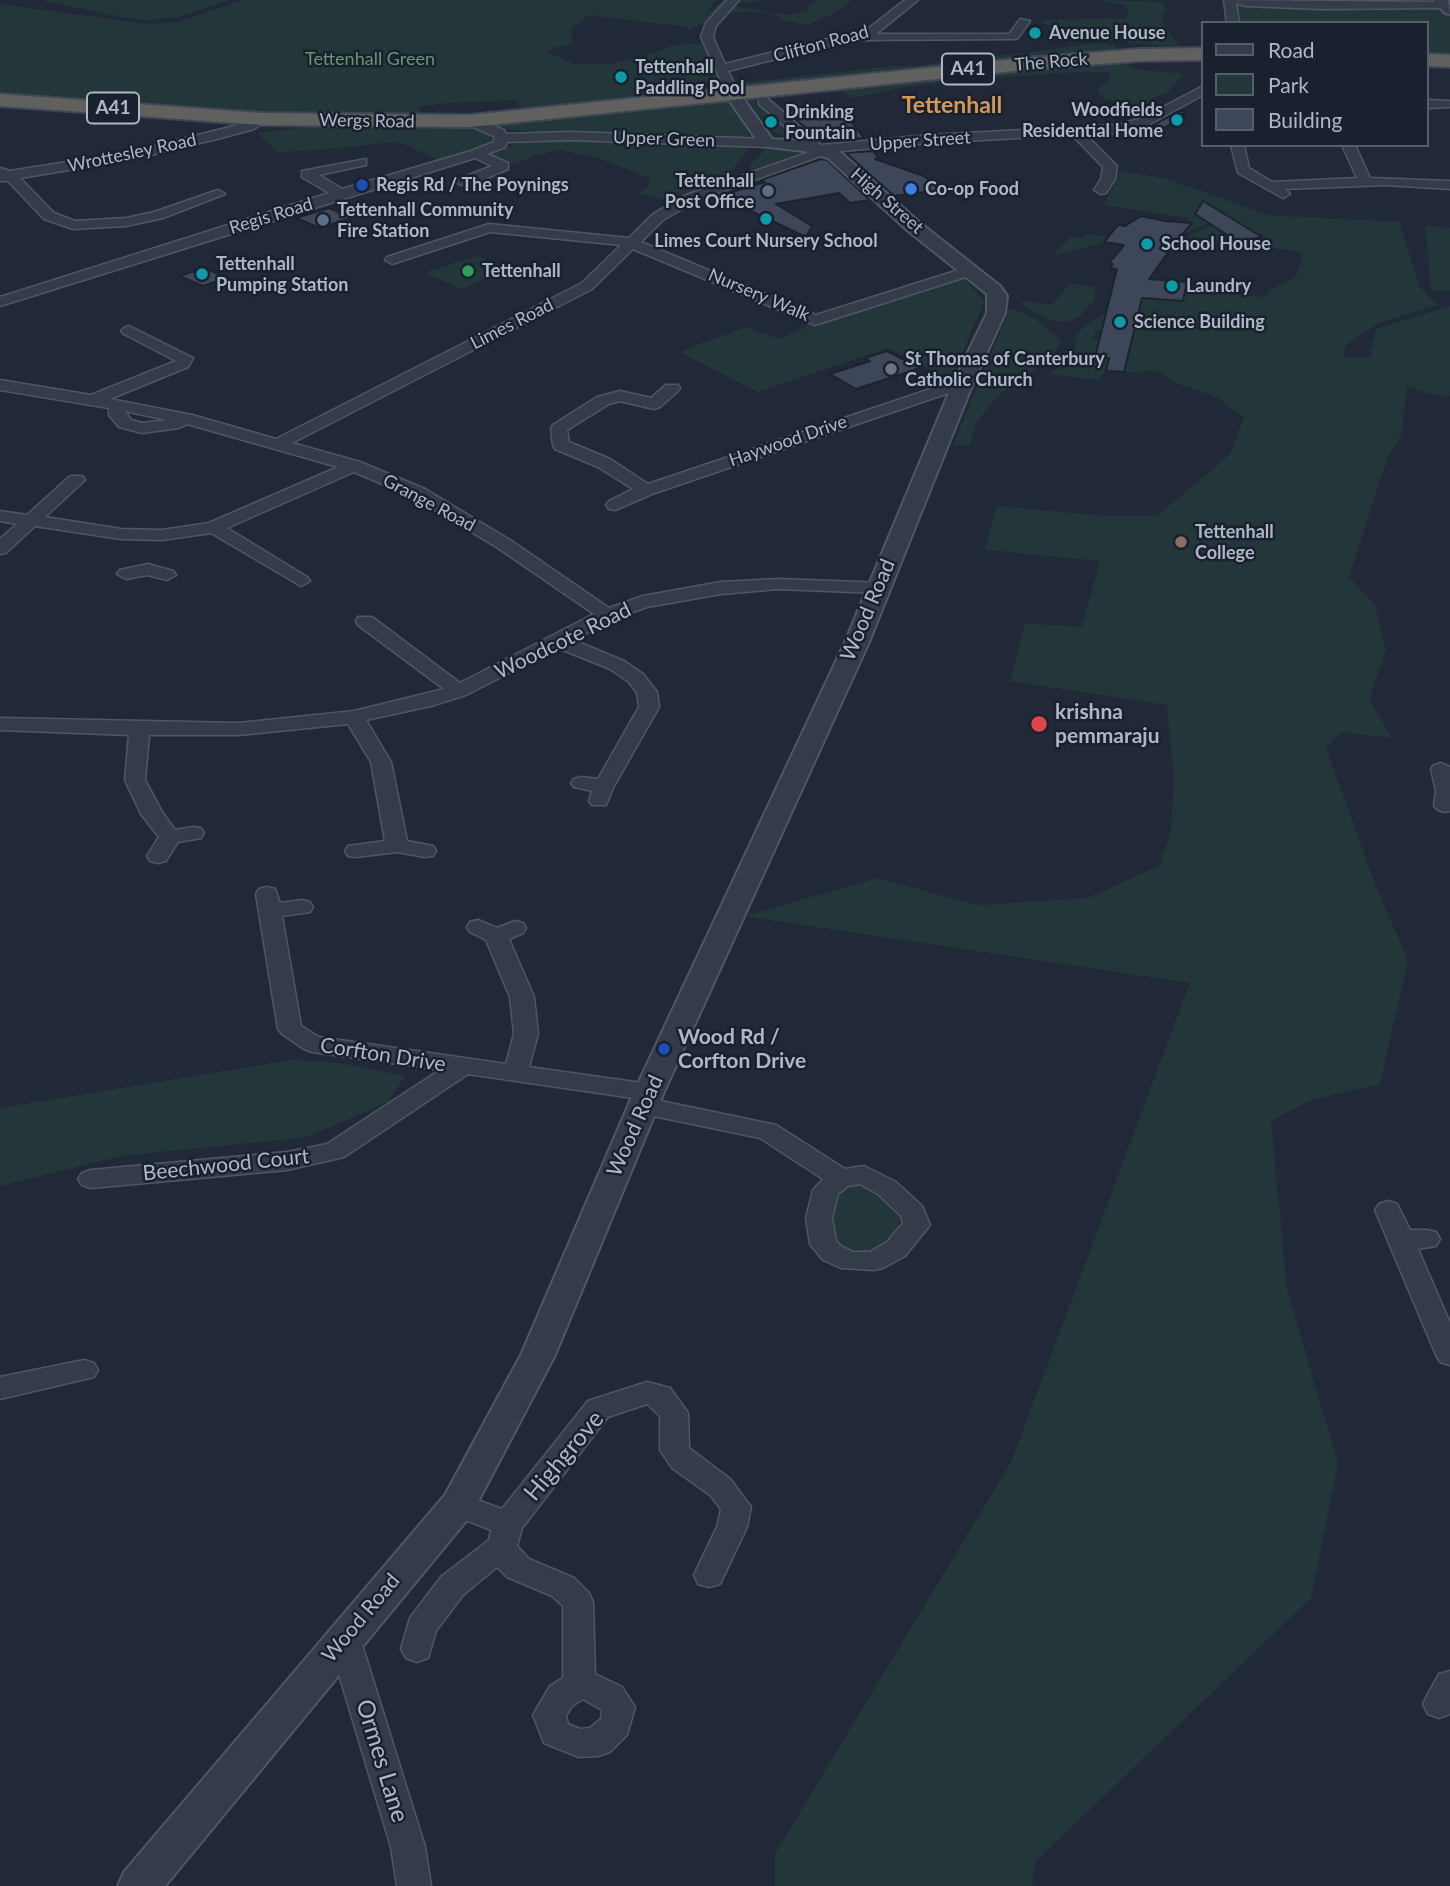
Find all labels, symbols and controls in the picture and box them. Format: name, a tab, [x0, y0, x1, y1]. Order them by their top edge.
street label: Clifton Road	[771, 21, 871, 67]
legend	[1202, 21, 1429, 147]
place label: Avenue House	[1049, 22, 1165, 44]
marker: Avenue House	[1027, 25, 1043, 41]
text: Road	[1268, 37, 1315, 62]
park label: Tettenhall Green	[305, 48, 435, 70]
street label: The Rock	[1014, 48, 1088, 76]
road number: A41	[942, 54, 994, 85]
place label: Tettenhall Paddling Pool	[635, 56, 744, 98]
marker: Tettenhall Paddling Pool	[613, 69, 629, 85]
text: Park	[1268, 72, 1309, 97]
road number: A41	[87, 92, 139, 124]
district label: Tettenhall	[902, 92, 1002, 120]
place label: Woodfields Residential Home	[1022, 99, 1163, 142]
place label: Drinking Fountain	[785, 101, 855, 144]
text: Building	[1268, 107, 1343, 132]
street label: Wergs Road	[319, 109, 415, 133]
marker: Woodfields Residential Home	[1169, 112, 1185, 128]
marker: Drinking Fountain	[763, 114, 779, 130]
street label: Upper Green	[613, 126, 715, 152]
street label: Upper Street	[869, 127, 971, 155]
street label: Wrottesley Road	[66, 129, 198, 177]
street label: High Street	[846, 164, 928, 238]
place label: Tettenhall Post Office	[665, 170, 754, 212]
place label: Regis Rd / The Poynings	[376, 174, 569, 196]
marker: Regis Rd / The Poynings	[354, 177, 370, 193]
place label: Co-op Food	[925, 178, 1019, 200]
marker: Co-op Food	[903, 181, 919, 197]
marker: Tettenhall Post Office	[760, 183, 776, 199]
street label: Regis Road	[227, 193, 315, 239]
place label: Tettenhall Community Fire Station	[337, 199, 513, 242]
marker: Limes Court Nursery School	[758, 211, 774, 227]
marker: Tettenhall Community Fire Station	[315, 212, 331, 228]
place label: Limes Court Nursery School	[654, 230, 878, 252]
place label: School House	[1161, 233, 1271, 255]
marker: School House	[1139, 236, 1155, 252]
place label: Tettenhall Pumping Station	[216, 253, 348, 296]
place label: Tettenhall	[482, 260, 561, 282]
marker: Tettenhall	[460, 263, 476, 279]
street label: Nursery Walk	[705, 264, 813, 326]
marker: Tettenhall Pumping Station	[194, 266, 210, 282]
place label: Laundry	[1186, 275, 1251, 297]
marker: Laundry	[1164, 278, 1180, 294]
street label: Limes Road	[467, 294, 557, 354]
place label: Science Building	[1134, 311, 1265, 333]
marker: Science Building	[1112, 314, 1128, 330]
place label: St Thomas of Canterbury Catholic Church	[905, 348, 1105, 390]
marker: St Thomas of Canterbury Catholic Church	[883, 361, 899, 377]
street label: Haywood Drive	[726, 411, 850, 471]
street label: Grange Road	[379, 470, 479, 536]
place label: Tettenhall College	[1195, 521, 1274, 564]
marker: Tettenhall College	[1173, 534, 1189, 550]
street label: Wood Road	[835, 555, 901, 665]
street label: Woodcote Road	[491, 597, 635, 685]
place label: krishna pemmaraju	[1055, 699, 1160, 749]
marker: krishna pemmaraju	[1029, 714, 1049, 734]
place label: Wood Rd / Corfton Drive	[678, 1024, 806, 1074]
street label: Corfton Drive	[318, 1033, 448, 1077]
marker: Wood Rd / Corfton Drive	[656, 1041, 672, 1057]
street label: Wood Road	[602, 1072, 668, 1180]
street label: Beechwood Court	[142, 1144, 310, 1186]
street label: Highgrove	[518, 1405, 610, 1507]
street label: Wood Road	[317, 1569, 405, 1667]
street label: Ormes Lane	[350, 1696, 414, 1826]

